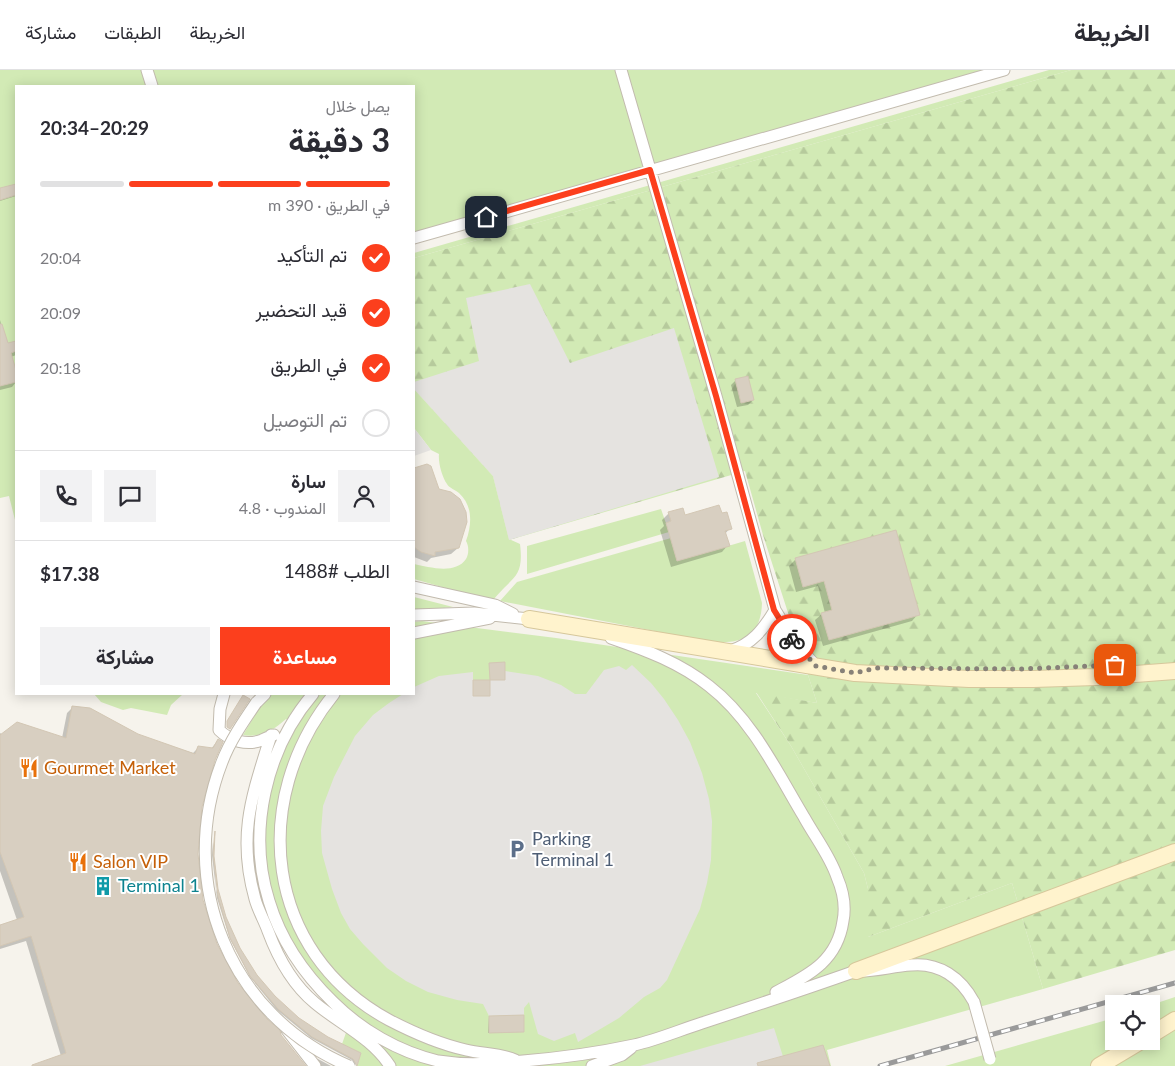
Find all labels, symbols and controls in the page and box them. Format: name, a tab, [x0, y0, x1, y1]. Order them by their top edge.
text: الخريطة	[1074, 17, 1150, 46]
text: مشاركة	[25, 21, 76, 43]
text: الطبقات	[104, 21, 161, 43]
text: الخريطة	[189, 21, 245, 43]
text: يصل خلال	[326, 96, 390, 115]
text: 20:29–20:34	[40, 116, 149, 139]
text: 3 دقيقة	[288, 120, 390, 159]
text: في الطريق · 390 m	[268, 195, 390, 214]
pin	[465, 196, 507, 238]
icon: home	[472, 203, 500, 231]
text: تم التأكيد	[277, 243, 347, 266]
icon: check	[362, 244, 390, 272]
text: 20:04	[40, 248, 81, 267]
text: قيد التحضير	[256, 298, 347, 321]
icon: check	[362, 299, 390, 327]
text: 20:09	[40, 303, 81, 322]
text: في الطريق	[271, 353, 347, 376]
icon: check	[362, 354, 390, 382]
text: 20:18	[40, 358, 81, 377]
text: تم التوصيل	[263, 408, 347, 431]
text: سارة	[291, 469, 326, 492]
button: phone	[40, 470, 92, 522]
button: chat	[104, 470, 156, 522]
button: person	[338, 470, 390, 522]
text: المندوب · 4.8	[239, 498, 326, 517]
text: الطلب #1488	[284, 559, 390, 582]
text: $17.38	[40, 562, 100, 585]
courier	[767, 614, 817, 664]
icon: bike	[778, 625, 806, 653]
button: مشاركة	[40, 627, 210, 685]
button: مساعدة	[220, 627, 390, 685]
pin	[1094, 644, 1136, 686]
icon: bag	[1101, 651, 1129, 679]
place label: Gourmet Market	[44, 756, 176, 778]
restaurant icon: Gourmet Market	[18, 757, 40, 779]
place label: Parking Terminal 1	[532, 827, 614, 870]
parking icon: Parking Terminal 1	[506, 838, 528, 860]
place label: Salon VIP	[93, 850, 168, 872]
restaurant icon: Salon VIP	[67, 851, 89, 873]
place label: Terminal 1	[118, 874, 200, 896]
building icon: Terminal 1	[92, 875, 114, 897]
map controls	[1105, 995, 1160, 1050]
button: locate	[1105, 995, 1160, 1050]

